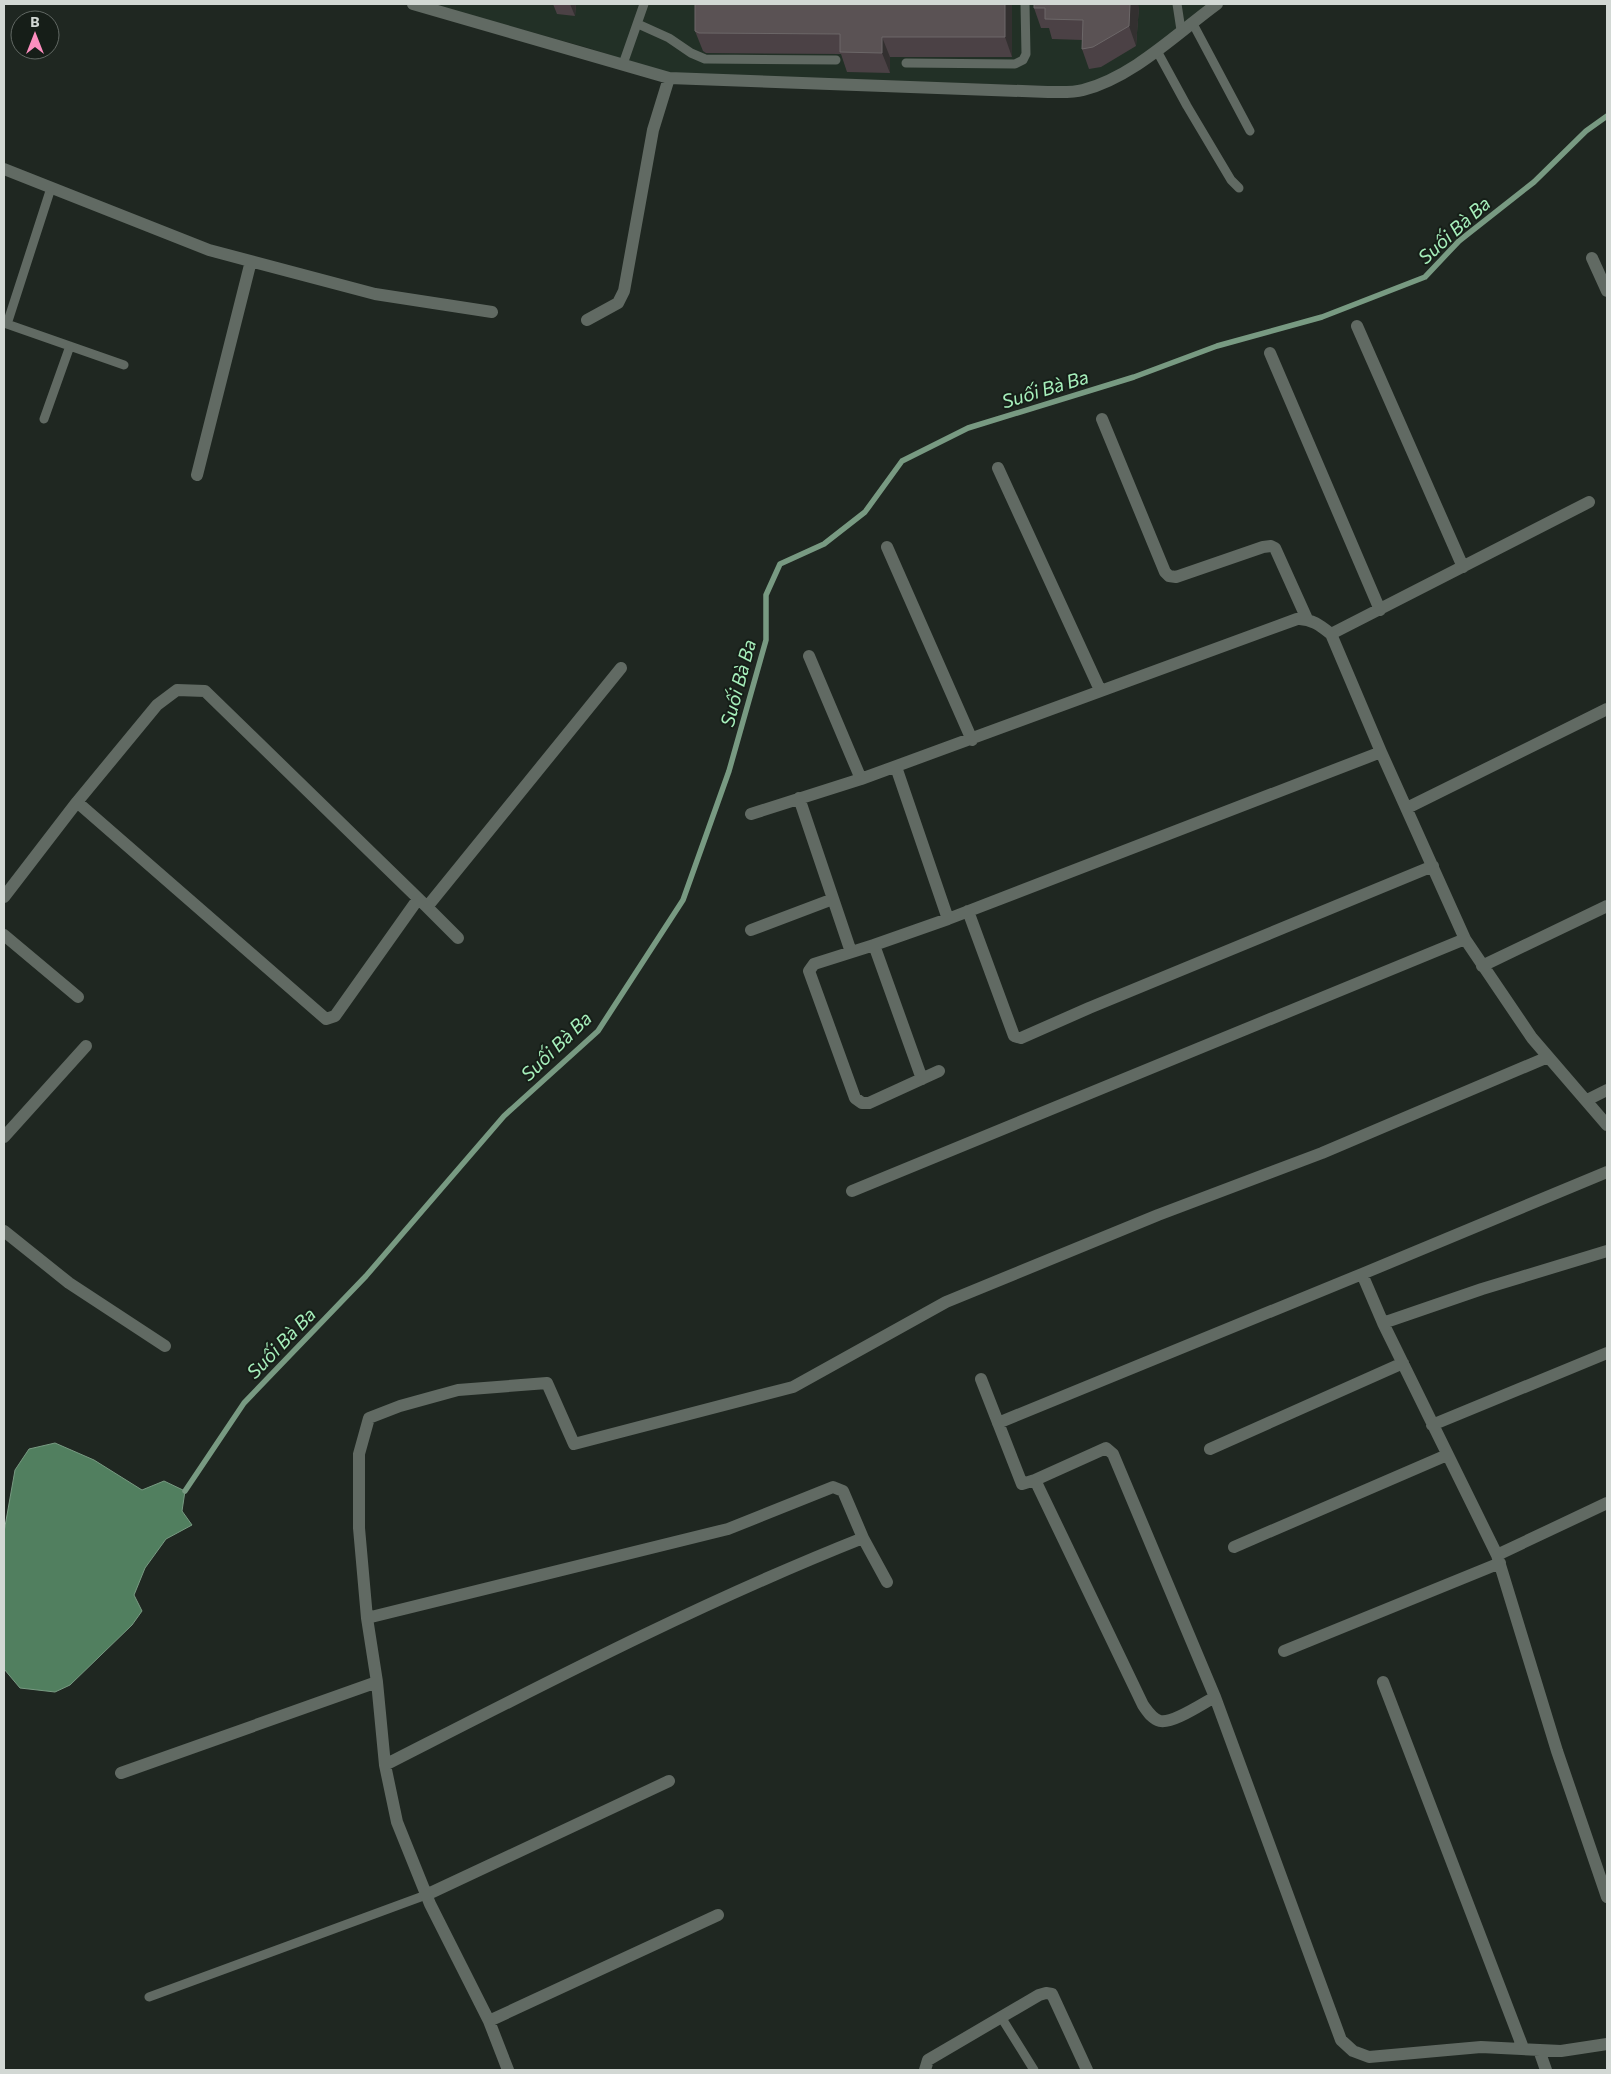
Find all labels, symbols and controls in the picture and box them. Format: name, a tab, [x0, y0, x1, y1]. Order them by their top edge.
north arrow	[10, 10, 60, 60]
text: B	[30, 13, 40, 30]
water label: Suối Bà Ba	[1413, 191, 1495, 268]
water label: Suối Bà Ba	[999, 364, 1091, 413]
water label: Suối Bà Ba	[715, 637, 760, 729]
water label: Suối Bà Ba	[515, 1006, 596, 1085]
water label: Suối Bà Ba	[241, 1302, 320, 1383]

